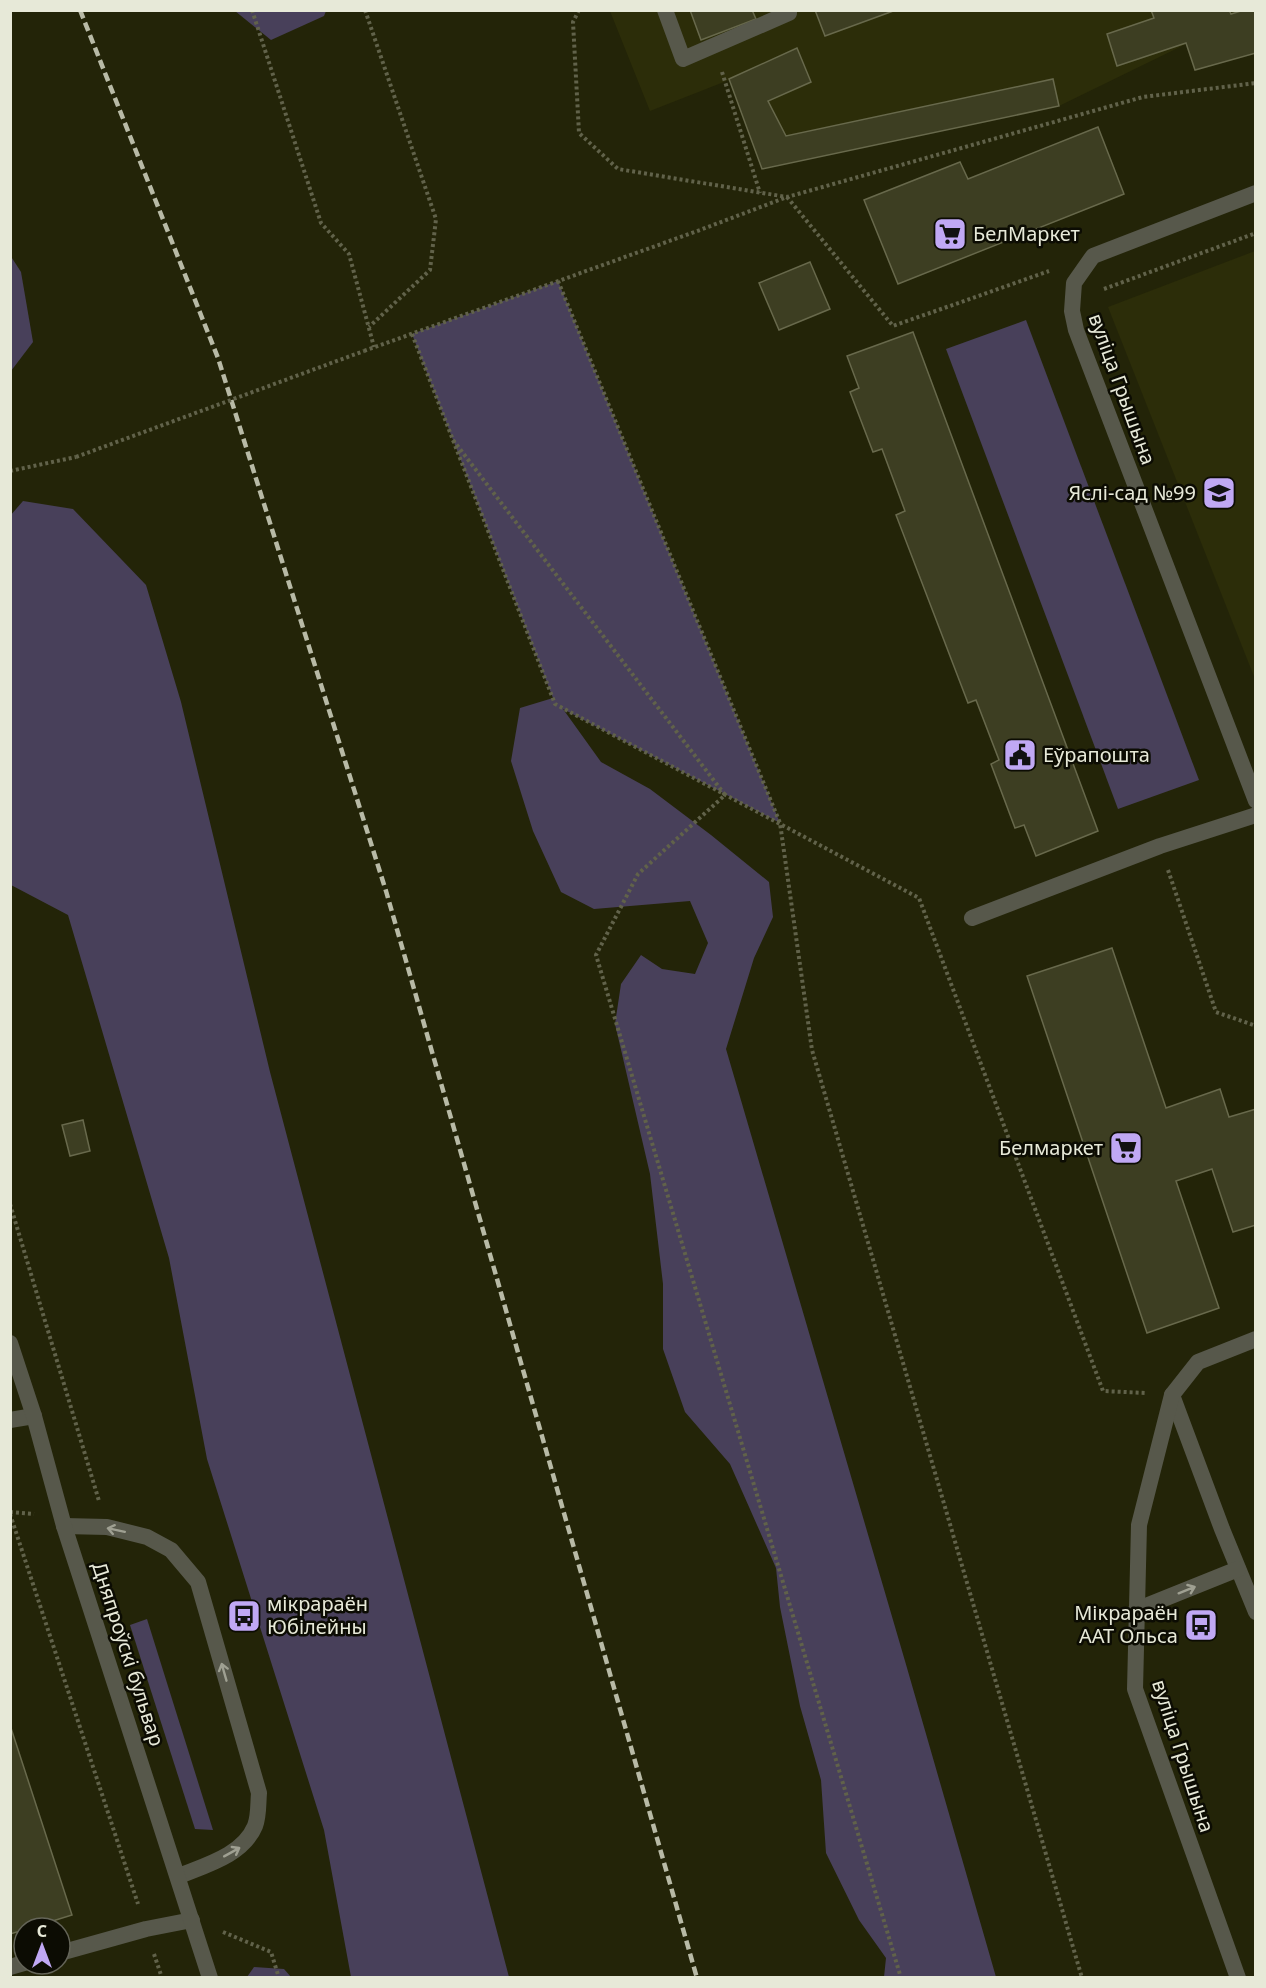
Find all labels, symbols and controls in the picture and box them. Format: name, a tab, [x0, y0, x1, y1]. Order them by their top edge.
supermarket icon: БелМаркет	[932, 216, 968, 252]
place label: БелМаркет	[973, 220, 1080, 247]
street label: вуліца Грышына	[1083, 309, 1162, 468]
school or university icon: Яслі-сад №99	[1201, 475, 1237, 511]
place label: Яслі-сад №99	[1068, 479, 1196, 506]
public building icon: Еўрапошта	[1002, 737, 1038, 773]
place label: Еўрапошта	[1043, 741, 1150, 768]
supermarket icon: Белмаркет	[1108, 1130, 1144, 1166]
place label: Белмаркет	[999, 1134, 1103, 1161]
one-way arrow	[106, 1523, 125, 1535]
street label: Дняпроўскі бульвар	[86, 1558, 171, 1749]
one-way arrow	[1178, 1583, 1196, 1594]
place label: мікрараён Юбілейны	[267, 1590, 368, 1640]
bus stop icon: мікрараён Юбілейны	[226, 1598, 262, 1634]
place label: Мікрараён ААТ Ольса	[1074, 1599, 1178, 1649]
bus stop icon: Мікрараён ААТ Ольса	[1183, 1607, 1219, 1643]
one-way arrow	[218, 1663, 229, 1682]
street label: вуліца Грышына	[1146, 1676, 1221, 1836]
one-way arrow	[223, 1845, 240, 1857]
north arrow	[12, 1916, 72, 1976]
text: С	[37, 1920, 47, 1942]

